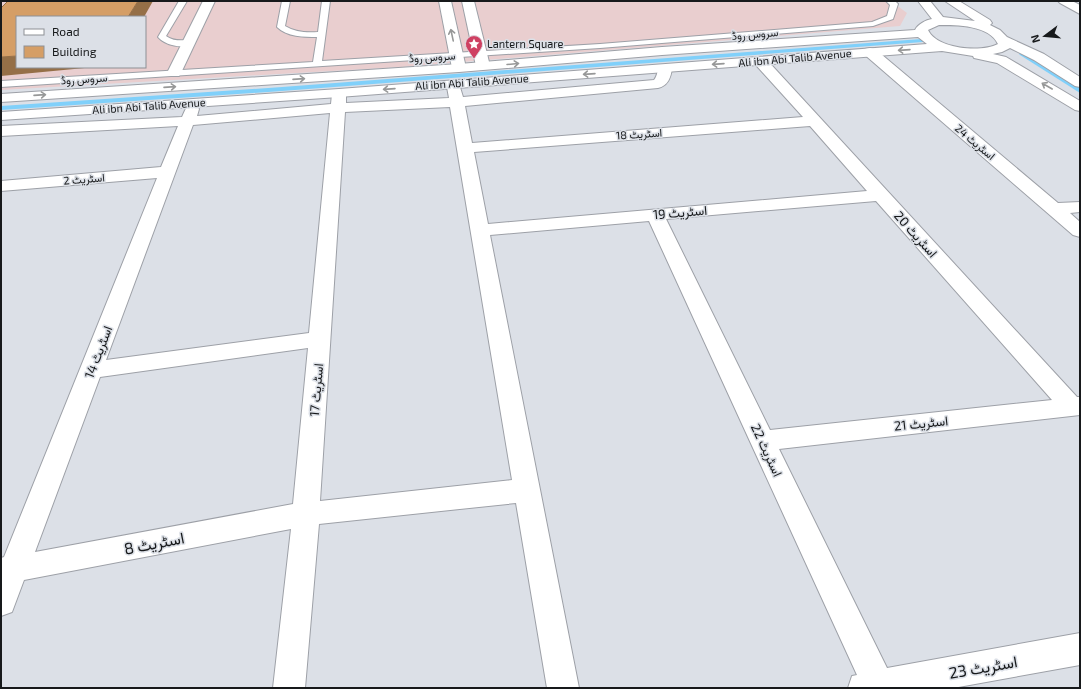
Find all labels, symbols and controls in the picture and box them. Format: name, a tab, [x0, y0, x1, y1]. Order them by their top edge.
legend	[16, 16, 146, 68]
north arrow	[1025, 16, 1065, 56]
text: Road	[52, 24, 80, 38]
street label: سروس روڈ	[731, 25, 779, 43]
one-way arrow	[447, 28, 455, 41]
text: N	[1028, 33, 1042, 45]
place icon: Lantern Square	[464, 34, 484, 59]
place label: Lantern Square	[487, 37, 563, 50]
text: Building	[52, 44, 97, 58]
street label: Ali ibn Abi Talib Avenue	[738, 46, 852, 69]
one-way arrow	[898, 46, 911, 53]
street label: سروس روڈ	[408, 48, 456, 66]
one-way arrow	[506, 60, 519, 67]
one-way arrow	[712, 61, 725, 68]
street label: سروس روڈ	[60, 70, 108, 88]
one-way arrow	[583, 70, 596, 77]
street label: Ali ibn Abi Talib Avenue	[415, 71, 529, 92]
one-way arrow	[292, 75, 305, 82]
one-way arrow	[1041, 81, 1053, 89]
one-way arrow	[163, 83, 176, 91]
one-way arrow	[383, 85, 396, 92]
one-way arrow	[33, 92, 46, 99]
street label: Ali ibn Abi Talib Avenue	[92, 95, 206, 116]
street label: اسٹریٹ 24	[952, 121, 998, 163]
street label: اسٹریٹ 18	[615, 125, 663, 143]
street label: اسٹریٹ 2	[63, 170, 105, 188]
street label: اسٹریٹ 19	[652, 202, 708, 223]
street label: اسٹریٹ 20	[890, 208, 941, 261]
street label: اسٹریٹ 14	[81, 324, 116, 381]
street label: اسٹریٹ 17	[306, 363, 327, 417]
street label: اسٹریٹ 21	[893, 412, 949, 435]
street label: اسٹریٹ 22	[747, 421, 786, 479]
street label: اسٹریٹ 8	[122, 527, 186, 560]
street label: اسٹریٹ 23	[947, 651, 1019, 684]

